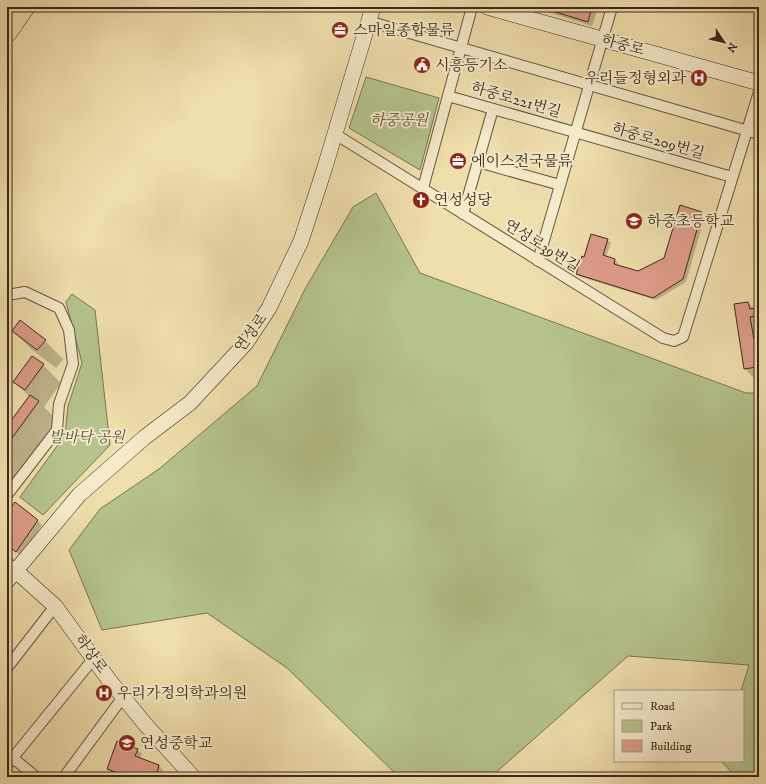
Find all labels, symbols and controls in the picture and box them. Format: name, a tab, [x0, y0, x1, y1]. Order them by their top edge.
office icon: 스마일종합물류	[330, 20, 350, 40]
place label: 스마일종합물류	[353, 21, 455, 40]
north arrow	[704, 22, 744, 62]
street label: 하중로	[600, 30, 647, 60]
text: N	[723, 39, 740, 55]
public building icon: 시흥등기소	[412, 55, 432, 75]
place label: 시흥등기소	[435, 56, 508, 75]
hospital icon: 우리들정형외과	[689, 68, 709, 88]
place label: 우리들정형외과	[585, 69, 687, 88]
street label: 하중로221번길	[469, 78, 563, 122]
park label: 하중공원	[370, 111, 429, 130]
street label: 하중로209번길	[610, 119, 706, 163]
office icon: 에이스전국물류	[448, 151, 468, 171]
place label: 에이스전국물류	[471, 152, 573, 171]
church icon: 연성성당	[411, 190, 431, 210]
place label: 연성성당	[434, 191, 492, 210]
school or university icon: 하중초등학교	[624, 211, 644, 231]
place label: 하중초등학교	[647, 212, 734, 231]
street label: 연성로39번길	[501, 215, 583, 277]
street label: 연성로	[231, 309, 272, 356]
park label: 발바닥 공원	[49, 428, 126, 447]
street label: 하상로	[71, 631, 112, 678]
hospital icon: 우리가정의학과의원	[94, 683, 114, 703]
place label: 우리가정의학과의원	[117, 684, 247, 703]
legend	[614, 690, 744, 762]
text: Road	[650, 699, 675, 714]
text: Park	[650, 719, 672, 734]
school or university icon: 연성중학교	[117, 733, 137, 753]
place label: 연성중학교	[140, 734, 213, 753]
text: Building	[650, 739, 691, 754]

